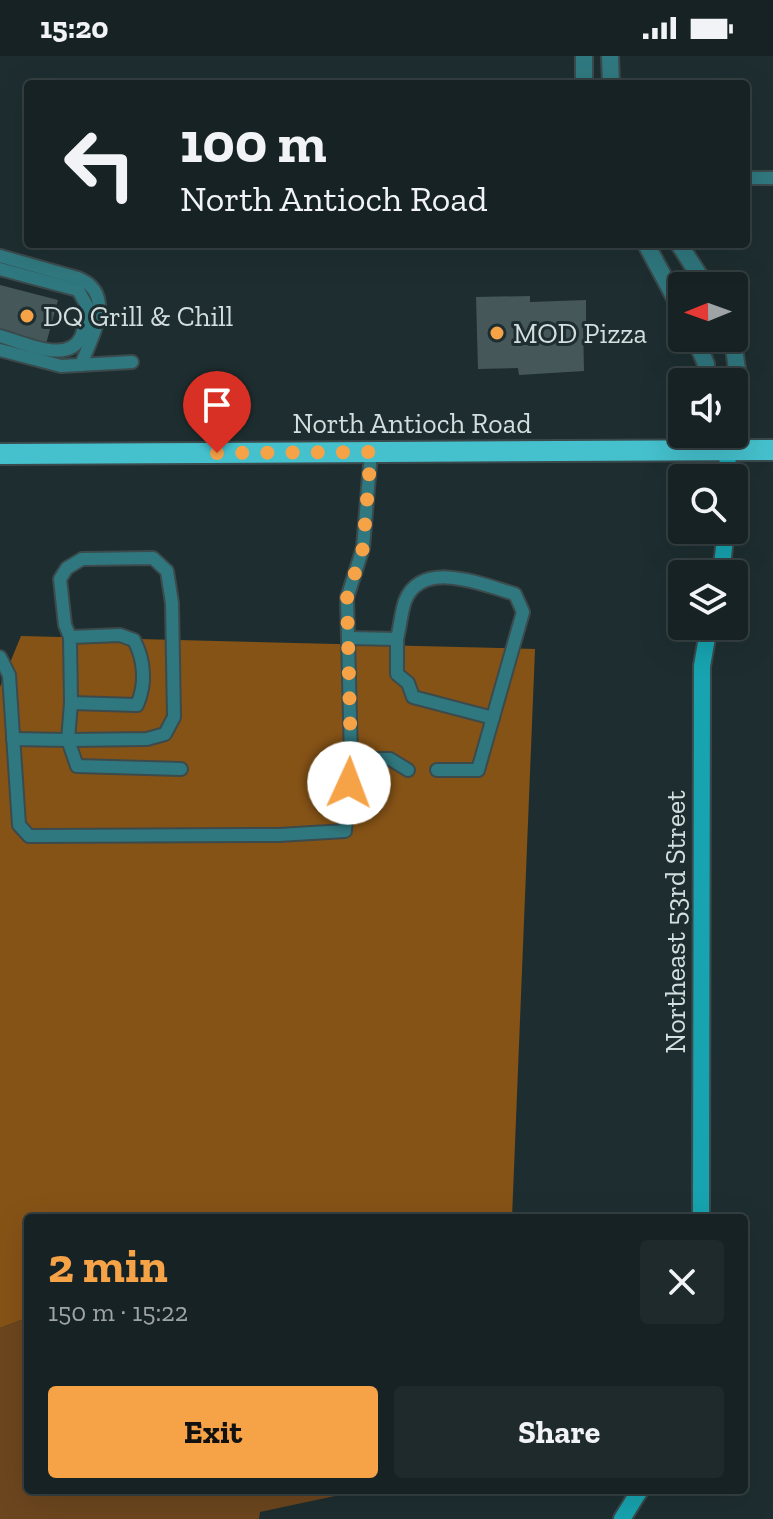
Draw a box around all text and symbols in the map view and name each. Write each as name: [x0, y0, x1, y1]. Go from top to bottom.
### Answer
text: 15:20: [40, 10, 109, 46]
text: 100 m: [180, 109, 327, 176]
icon: left: [48, 112, 152, 216]
text: North Antioch Road: [180, 177, 487, 220]
north arrow: [668, 272, 748, 352]
map controls: [668, 272, 748, 640]
place label: DQ Grill & Chill: [43, 300, 233, 333]
marker: DQ Grill & Chill: [18, 307, 36, 325]
place label: MOD Pizza: [513, 317, 647, 350]
marker: MOD Pizza: [488, 324, 506, 342]
button: sound: [668, 368, 748, 448]
pin: [183, 371, 251, 453]
icon: arrive: [195, 383, 239, 427]
street label: North Antioch Road: [292, 407, 532, 440]
button: search: [668, 464, 748, 544]
button: layers: [668, 560, 748, 640]
position arrow: [307, 741, 391, 825]
street label: Northeast 53rd Street: [659, 790, 692, 1054]
text: 2 min: [48, 1237, 168, 1294]
button: close: [640, 1240, 724, 1324]
text: 150 m · 15:22: [48, 1296, 188, 1328]
button: Exit: [48, 1386, 378, 1478]
button: Share: [394, 1386, 724, 1478]

